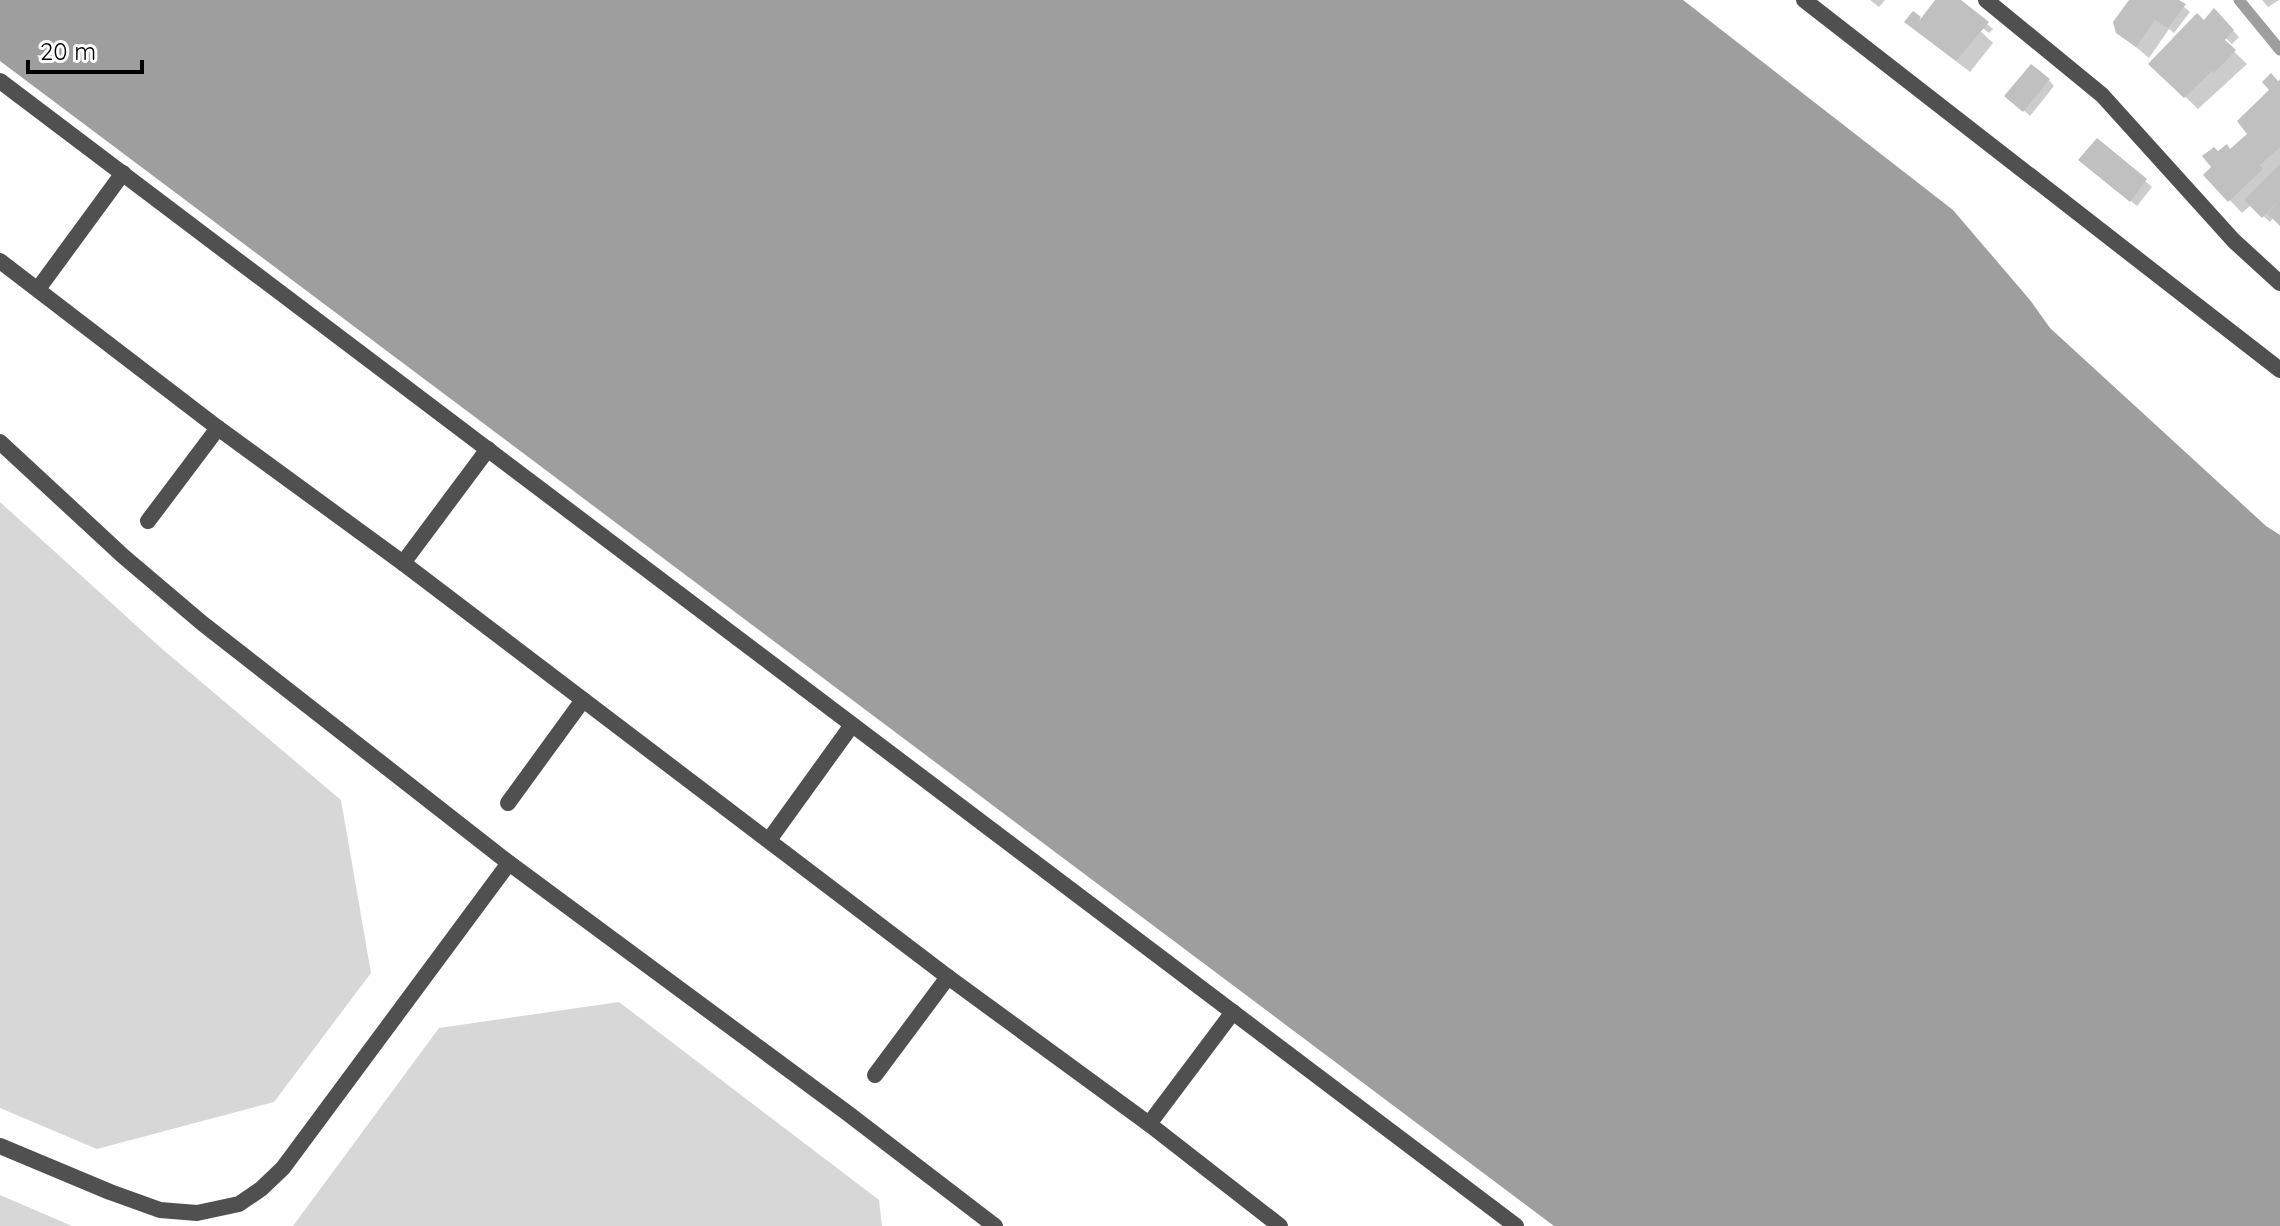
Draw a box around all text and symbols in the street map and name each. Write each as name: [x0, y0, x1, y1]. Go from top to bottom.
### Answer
scale bar: [28, 24, 142, 74]
text: 20 m: [40, 36, 96, 66]

